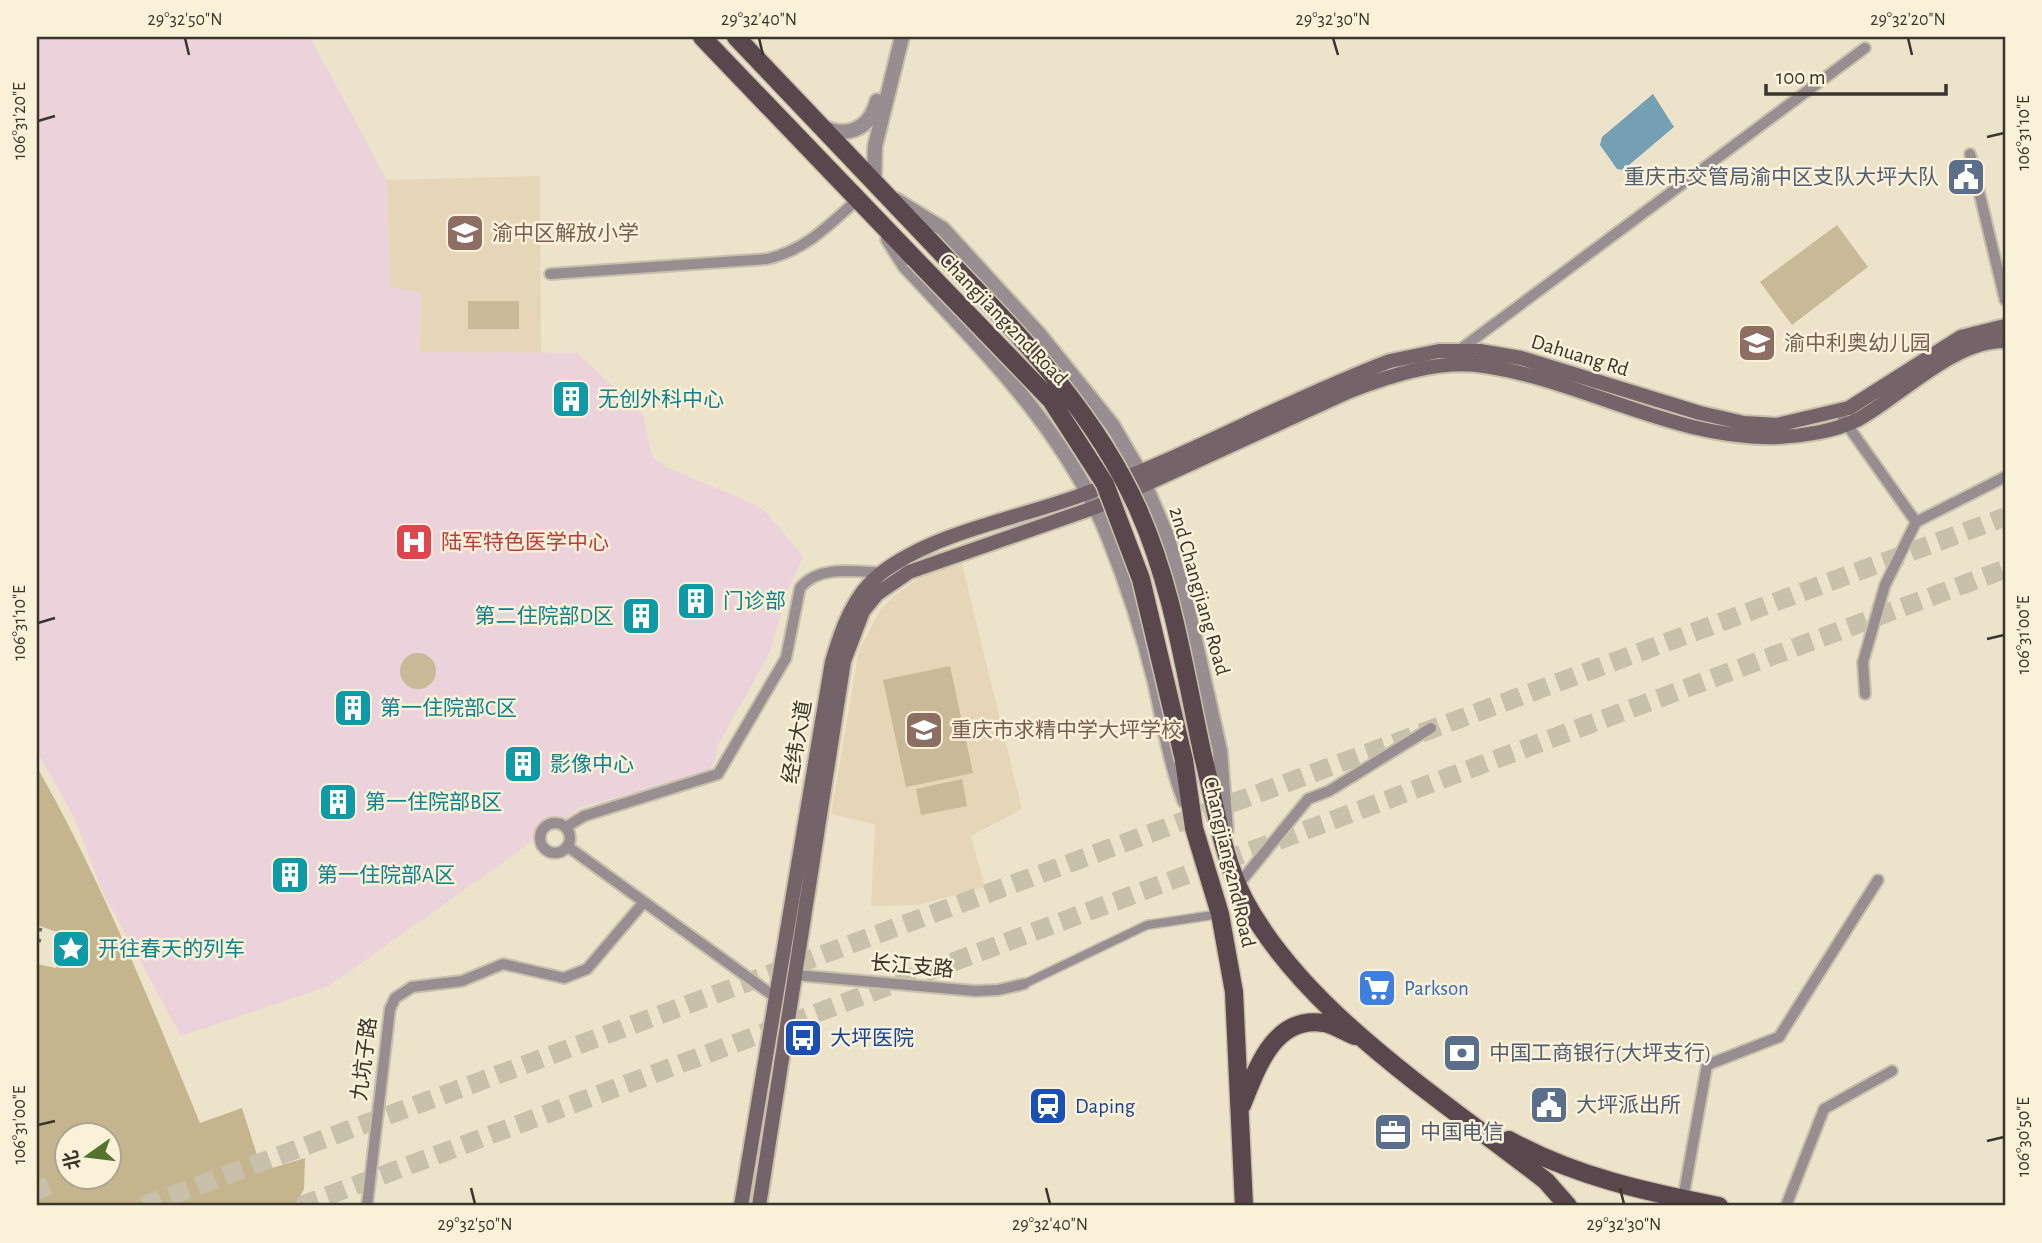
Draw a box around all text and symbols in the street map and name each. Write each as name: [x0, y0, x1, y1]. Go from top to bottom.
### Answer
text: 29°32'50"N: [148, 11, 222, 29]
text: 29°32'40"N: [721, 11, 797, 29]
text: 29°32'30"N: [1296, 11, 1370, 29]
text: 29°32'20"N: [1870, 11, 1946, 29]
scale bar: [1766, 52, 1946, 96]
text: 100 m: [1776, 67, 1826, 88]
text: 106°31'20"E: [11, 82, 29, 160]
text: 106°31'10"E: [2015, 95, 2033, 171]
public building icon: 重庆市交管局渝中区支队大坪大队: [1945, 156, 1987, 198]
place label: 重庆市交管局渝中区支队大坪大队: [1624, 166, 1939, 188]
school or university icon: 渝中区解放小学: [444, 212, 486, 254]
place label: 渝中区解放小学: [492, 222, 639, 244]
street label: Changjiang 2nd Road: [936, 249, 1072, 389]
school or university icon: 渝中利奥幼儿园: [1736, 322, 1778, 364]
street label: Dahuang Rd: [1529, 331, 1631, 380]
place label: 渝中利奥幼儿园: [1784, 332, 1931, 354]
building icon: 无创外科中心: [550, 378, 592, 420]
place label: 无创外科中心: [598, 388, 724, 410]
street label: 2nd Changjiang Road: [1165, 505, 1234, 678]
hospital icon: 陆军特色医学中心: [393, 521, 435, 563]
place label: 陆军特色医学中心: [441, 531, 609, 553]
building icon: 门诊部: [675, 580, 717, 622]
text: 106°31'10"E: [11, 585, 29, 661]
place label: 门诊部: [723, 590, 786, 612]
building icon: 第二住院部D区: [620, 595, 662, 637]
text: 106°31'00"E: [2015, 595, 2033, 674]
place label: 第二住院部D区: [474, 605, 614, 627]
building icon: 第一住院部C区: [332, 687, 374, 729]
place label: 第一住院部C区: [380, 697, 517, 719]
street label: 经纬大道: [779, 699, 815, 785]
school or university icon: 重庆市求精中学大坪学校: [903, 709, 945, 751]
place label: 重庆市求精中学大坪学校: [951, 719, 1182, 741]
building icon: 影像中心: [502, 743, 544, 785]
place label: 影像中心: [550, 753, 634, 775]
street label: Changjiang 2nd Road: [1200, 775, 1259, 949]
building icon: 第一住院部B区: [317, 781, 359, 823]
place label: 第一住院部B区: [365, 791, 502, 813]
building icon: 第一住院部A区: [269, 854, 311, 896]
place label: 第一住院部A区: [317, 864, 455, 886]
place icon: 开往春天的列车: [50, 928, 92, 970]
place label: 开往春天的列车: [98, 938, 245, 960]
street label: 长江支路: [869, 951, 955, 981]
supermarket icon: Parkson: [1356, 967, 1398, 1009]
place label: Parkson: [1404, 978, 1469, 999]
street label: 九坑子路: [348, 1016, 380, 1102]
bus stop icon: 大坪医院: [782, 1017, 824, 1059]
place label: 大坪医院: [830, 1027, 914, 1049]
bank icon: 中国工商银行(大坪支行): [1441, 1032, 1483, 1074]
place label: 中国工商银行(大坪支行): [1489, 1042, 1711, 1064]
public building icon: 大坪派出所: [1528, 1084, 1570, 1126]
text: 106°31'00"E: [11, 1085, 29, 1164]
station icon: Daping: [1027, 1085, 1069, 1127]
place label: 大坪派出所: [1576, 1094, 1681, 1116]
place label: Daping: [1075, 1096, 1136, 1117]
text: 106°30'50"E: [2015, 1097, 2033, 1177]
office icon: 中国电信: [1372, 1111, 1414, 1153]
north arrow: [52, 1120, 122, 1190]
place label: 中国电信: [1420, 1121, 1504, 1143]
text: 北: [60, 1148, 84, 1172]
text: 29°32'50"N: [438, 1216, 512, 1234]
text: 29°32'40"N: [1012, 1216, 1088, 1234]
text: 29°32'30"N: [1587, 1216, 1661, 1234]

